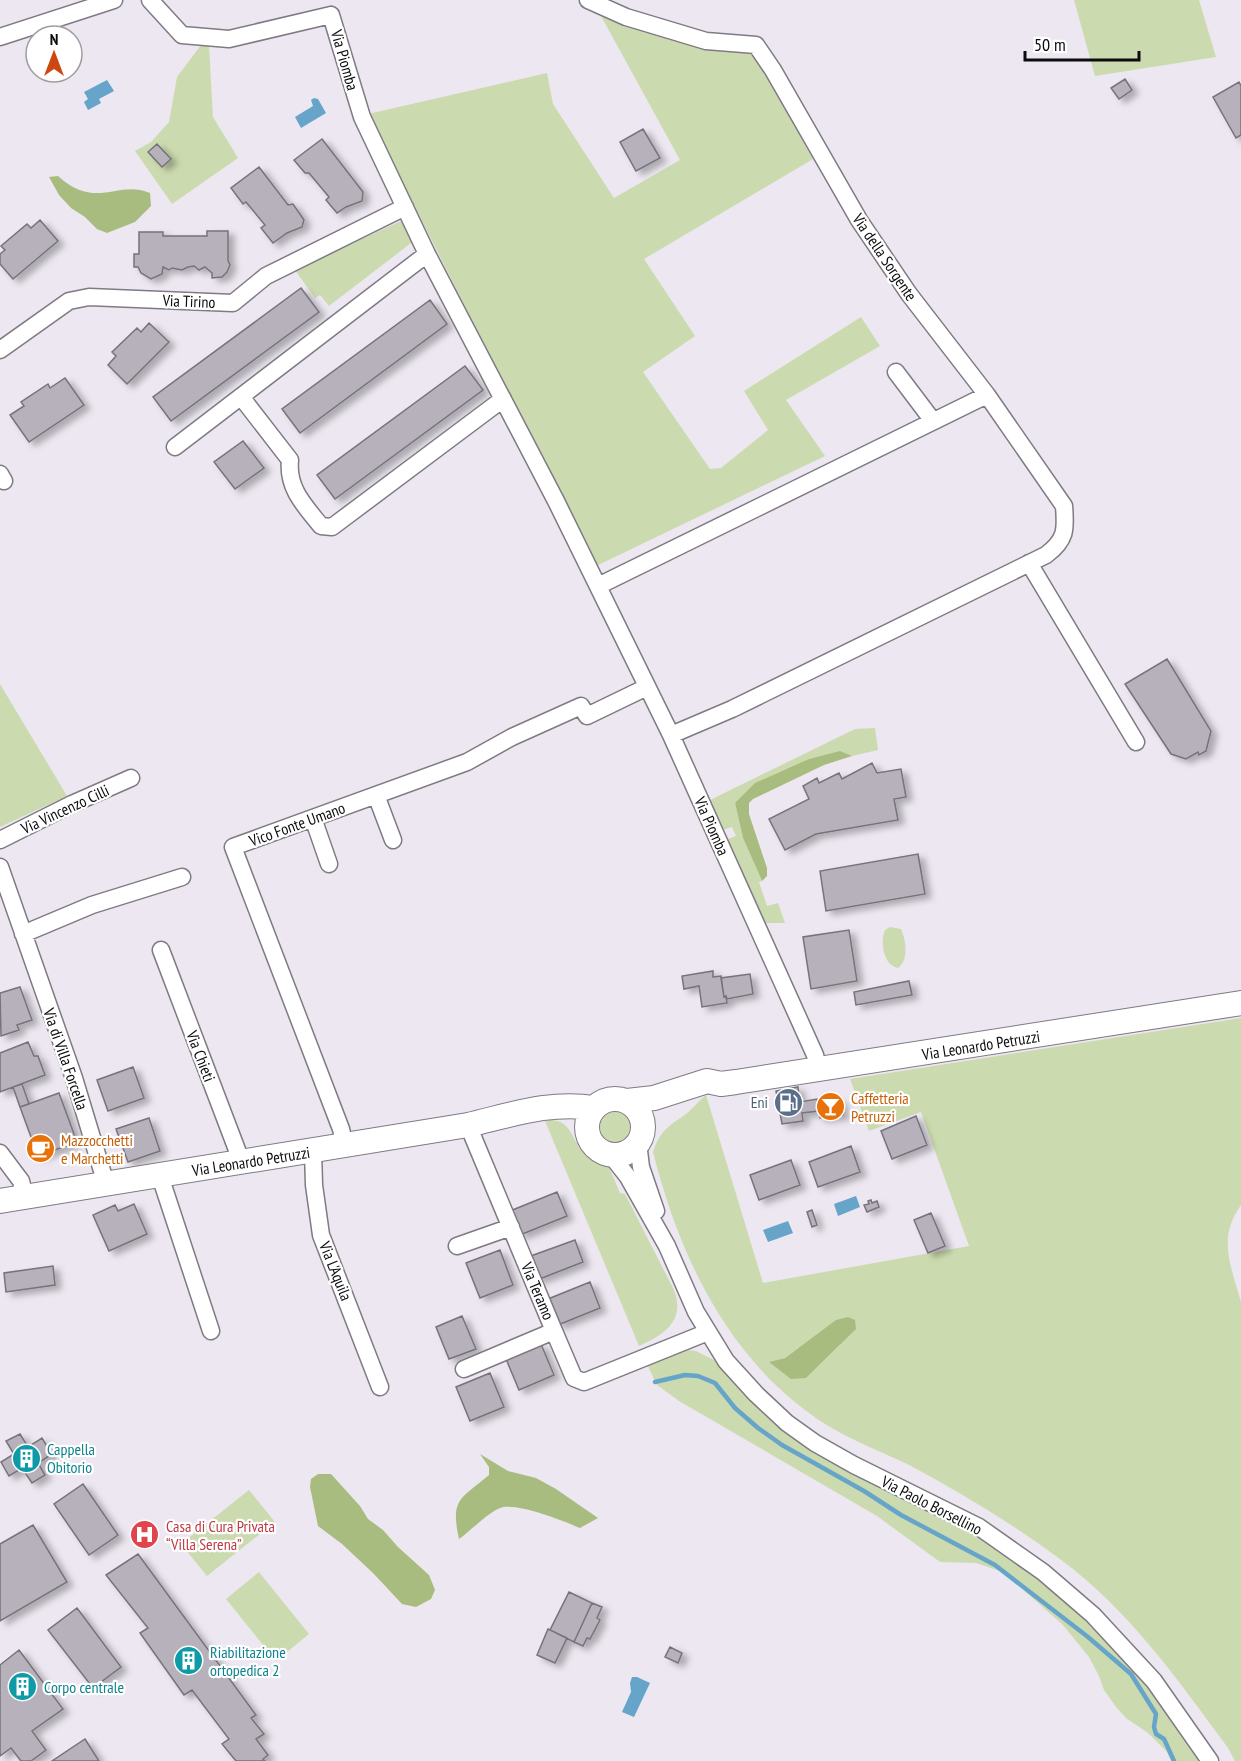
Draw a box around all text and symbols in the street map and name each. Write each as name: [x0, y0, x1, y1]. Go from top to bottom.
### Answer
north arrow: [24, 24, 84, 84]
scale bar: [1025, 24, 1139, 62]
street label: Via Piomba: [327, 26, 363, 93]
text: N: [50, 29, 58, 49]
text: 50 m: [1034, 33, 1066, 56]
street label: Via della Sorgente: [848, 209, 922, 304]
street label: Via Tirino: [161, 290, 216, 312]
street label: Via Vincenzo Cilli: [17, 780, 112, 839]
street label: Via Piomba: [690, 793, 734, 858]
street label: Vico Fonte Umano: [245, 797, 348, 851]
street label: Via di Villa Forcella: [39, 1005, 93, 1112]
street label: Via Leonardo Petruzzi: [920, 1026, 1041, 1064]
street label: Via Chieti: [182, 1027, 220, 1084]
fuel station icon: Eni: [773, 1086, 805, 1118]
place label: Caffetteria Petruzzi: [851, 1088, 909, 1126]
bar icon: Caffetteria Petruzzi: [814, 1091, 846, 1123]
place label: Eni: [751, 1092, 768, 1112]
place label: Mazzocchetti e Marchetti: [61, 1130, 133, 1168]
cafe icon: Mazzocchetti e Marchetti: [24, 1133, 56, 1165]
street label: Via Leonardo Petruzzi: [190, 1142, 311, 1180]
street label: Via L'Aquila: [315, 1238, 357, 1303]
street label: Via Teramo: [517, 1258, 559, 1323]
place label: Cappella Obitorio: [47, 1439, 95, 1477]
building icon: Cappella Obitorio: [10, 1442, 42, 1474]
street label: Via Paolo Borsellino: [877, 1471, 986, 1539]
place label: Casa di Cura Privata “Villa Serena”: [166, 1516, 275, 1554]
hospital icon: Casa di Cura Privata “Villa Serena”: [129, 1519, 161, 1551]
place label: Riabilitazione ortopedica 2: [210, 1642, 286, 1680]
building icon: Riabilitazione ortopedica 2: [173, 1645, 205, 1677]
building icon: Corpo centrale: [7, 1671, 39, 1703]
place label: Corpo centrale: [44, 1677, 124, 1697]

